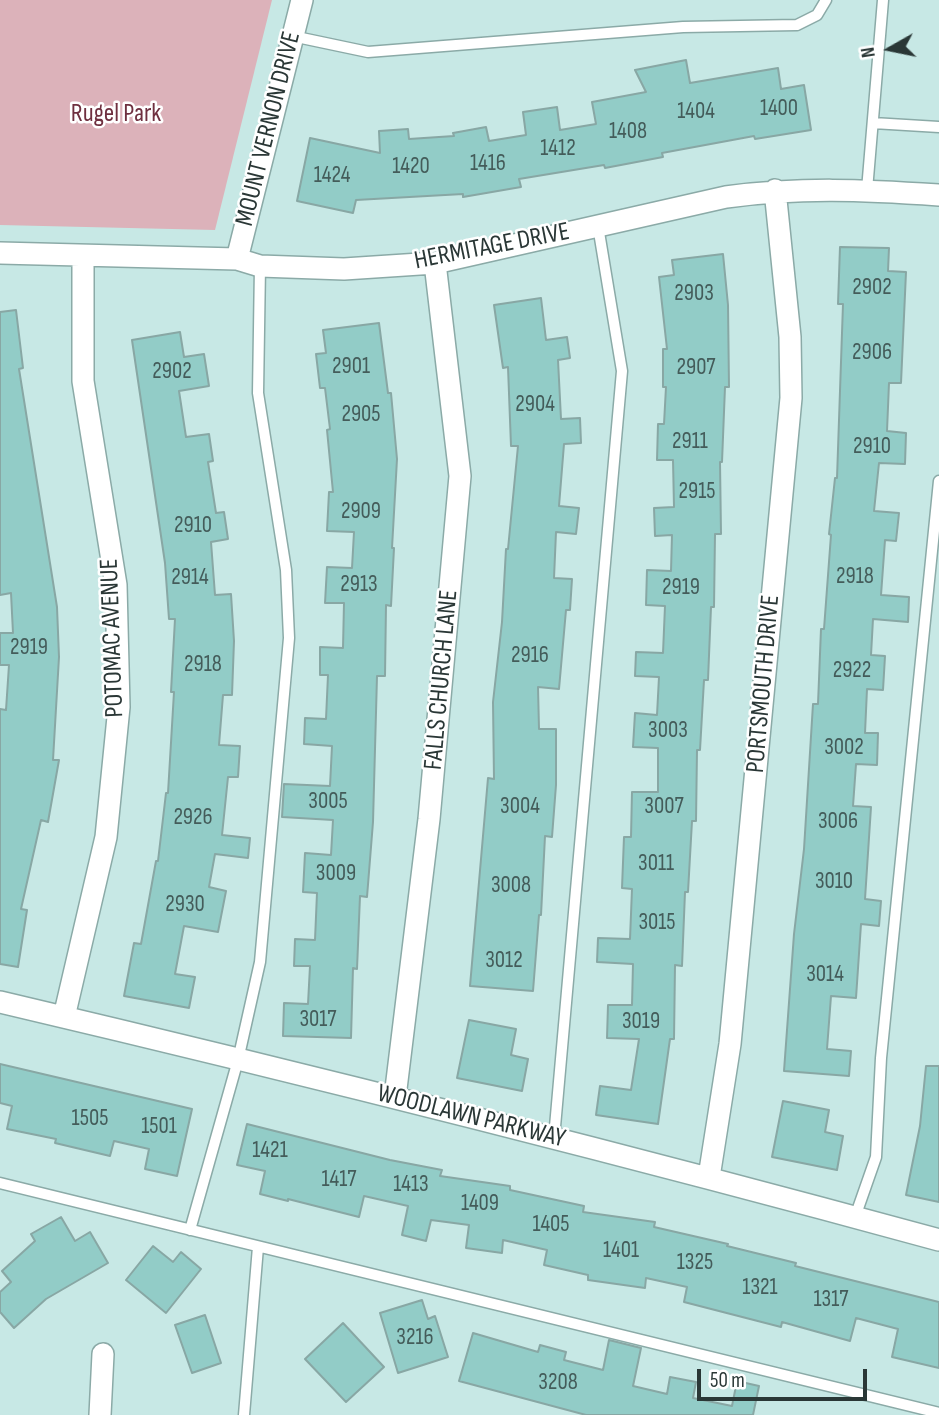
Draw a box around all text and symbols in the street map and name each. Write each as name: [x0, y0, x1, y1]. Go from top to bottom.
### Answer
north arrow: [855, 14, 925, 84]
street label: MOUNT VERNON DRIVE: [230, 28, 308, 230]
text: N: [857, 46, 881, 59]
house number: 1400: [760, 95, 798, 123]
park label: Rugel Park: [71, 98, 161, 130]
house number: 1404: [677, 98, 715, 126]
house number: 1408: [609, 118, 647, 146]
house number: 1412: [540, 135, 576, 163]
house number: 1416: [470, 150, 506, 178]
house number: 1420: [392, 153, 430, 181]
house number: 1424: [314, 162, 350, 190]
street label: HERMITAGE DRIVE: [412, 217, 572, 277]
house number: 2902: [852, 274, 892, 302]
house number: 2903: [674, 280, 714, 308]
house number: 2906: [852, 339, 892, 367]
house number: 2901: [332, 353, 370, 381]
house number: 2907: [676, 354, 716, 382]
house number: 2902: [152, 358, 192, 386]
house number: 2904: [515, 391, 555, 419]
house number: 2905: [341, 401, 381, 429]
house number: 2911: [672, 428, 708, 456]
house number: 2910: [853, 433, 891, 461]
house number: 2915: [679, 478, 715, 506]
house number: 2909: [341, 498, 381, 526]
house number: 2910: [174, 512, 212, 540]
street label: POTOMAC AVENUE: [95, 558, 131, 718]
house number: 2918: [836, 563, 874, 591]
house number: 2914: [171, 564, 209, 592]
house number: 2913: [340, 571, 378, 599]
house number: 2919: [662, 574, 700, 602]
street label: FALLS CHURCH LANE: [419, 589, 465, 771]
street label: PORTSMOUTH DRIVE: [741, 594, 787, 774]
house number: 2919: [10, 634, 48, 662]
house number: 2916: [511, 642, 549, 670]
house number: 2918: [184, 651, 222, 679]
house number: 2922: [833, 657, 871, 685]
house number: 3003: [648, 717, 688, 745]
house number: 3002: [824, 734, 864, 762]
house number: 3005: [308, 788, 348, 816]
house number: 3004: [500, 793, 540, 821]
house number: 3007: [644, 793, 684, 821]
house number: 2926: [173, 804, 213, 832]
house number: 3006: [818, 808, 858, 836]
house number: 3011: [638, 850, 674, 878]
house number: 3009: [316, 860, 356, 888]
house number: 3010: [815, 868, 853, 896]
house number: 3008: [491, 872, 531, 900]
house number: 2930: [165, 891, 205, 919]
house number: 3015: [638, 909, 676, 937]
house number: 3012: [485, 947, 523, 975]
house number: 3014: [806, 961, 844, 989]
house number: 3017: [299, 1006, 337, 1034]
house number: 3019: [622, 1008, 660, 1036]
street label: WOODLAWN PARKWAY: [374, 1079, 568, 1155]
house number: 1505: [72, 1105, 108, 1133]
house number: 1501: [141, 1113, 177, 1141]
house number: 1421: [252, 1137, 288, 1165]
house number: 1417: [322, 1166, 356, 1194]
house number: 1413: [393, 1171, 429, 1199]
house number: 1409: [461, 1190, 499, 1218]
house number: 1405: [532, 1211, 570, 1239]
house number: 1401: [603, 1237, 639, 1265]
house number: 1325: [677, 1249, 713, 1277]
house number: 1321: [742, 1274, 778, 1302]
house number: 1317: [814, 1286, 848, 1314]
house number: 3216: [396, 1324, 434, 1352]
scale bar: [701, 1356, 871, 1400]
text: 50 m: [710, 1368, 745, 1393]
house number: 3208: [538, 1369, 578, 1397]

